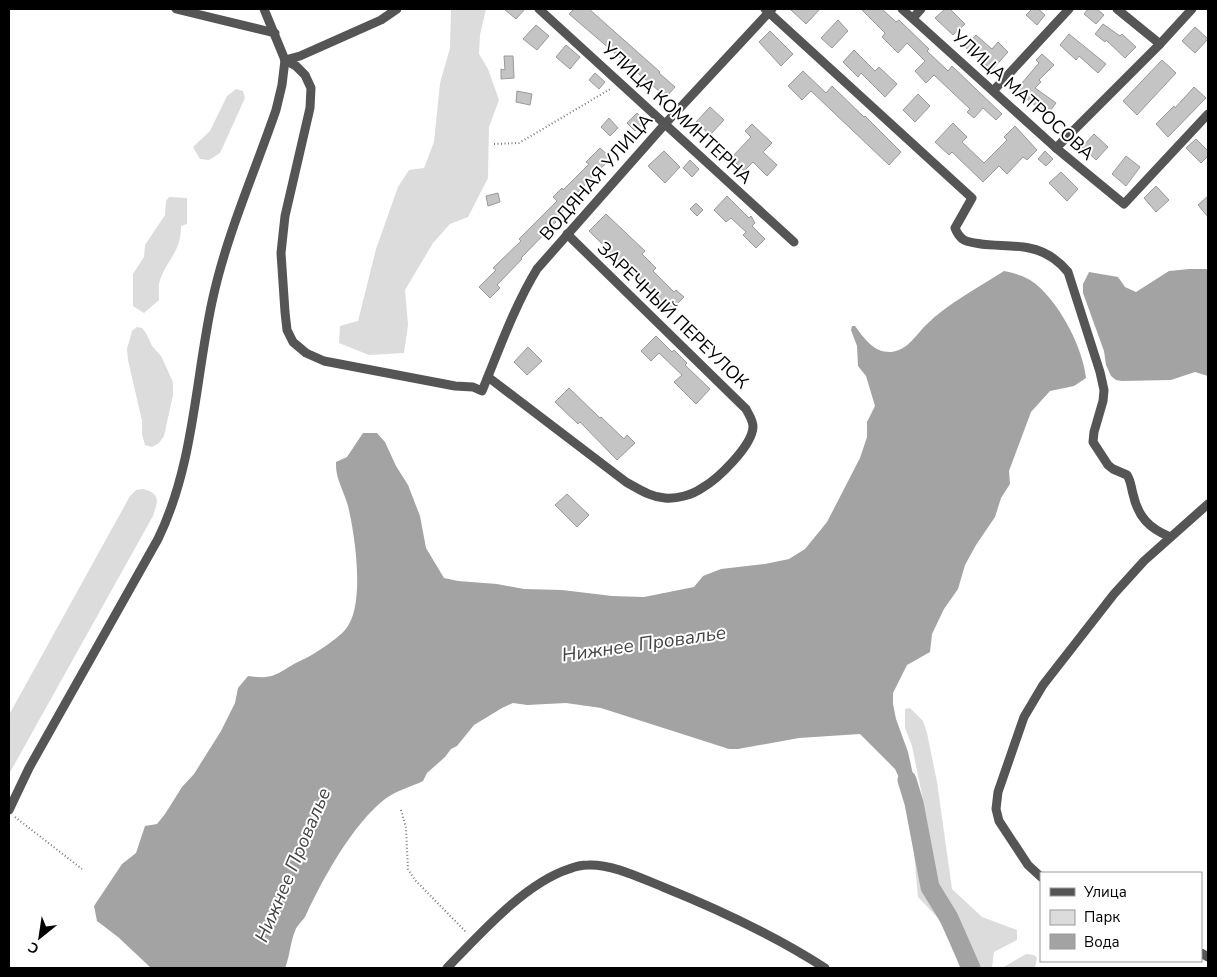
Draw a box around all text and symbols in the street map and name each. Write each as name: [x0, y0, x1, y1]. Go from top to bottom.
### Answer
street label: УЛИЦА МАТРОСОВА: [946, 24, 1099, 165]
street label: УЛИЦА КОМИНТЕРНА: [596, 36, 757, 189]
street label: ВОДЯНАЯ УЛИЦА: [534, 108, 658, 246]
street label: ЗАРЕЧНЫЙ ПЕРЕУЛОК: [592, 236, 754, 394]
water label: Нижнее Провалье: [560, 620, 728, 668]
water label: Нижнее Провалье: [249, 784, 337, 946]
legend: [1040, 872, 1202, 962]
text: Улица: [1083, 882, 1127, 902]
text: Парк: [1084, 907, 1120, 927]
north arrow: [15, 912, 65, 962]
text: Вода: [1084, 932, 1120, 952]
text: С: [24, 937, 43, 958]

